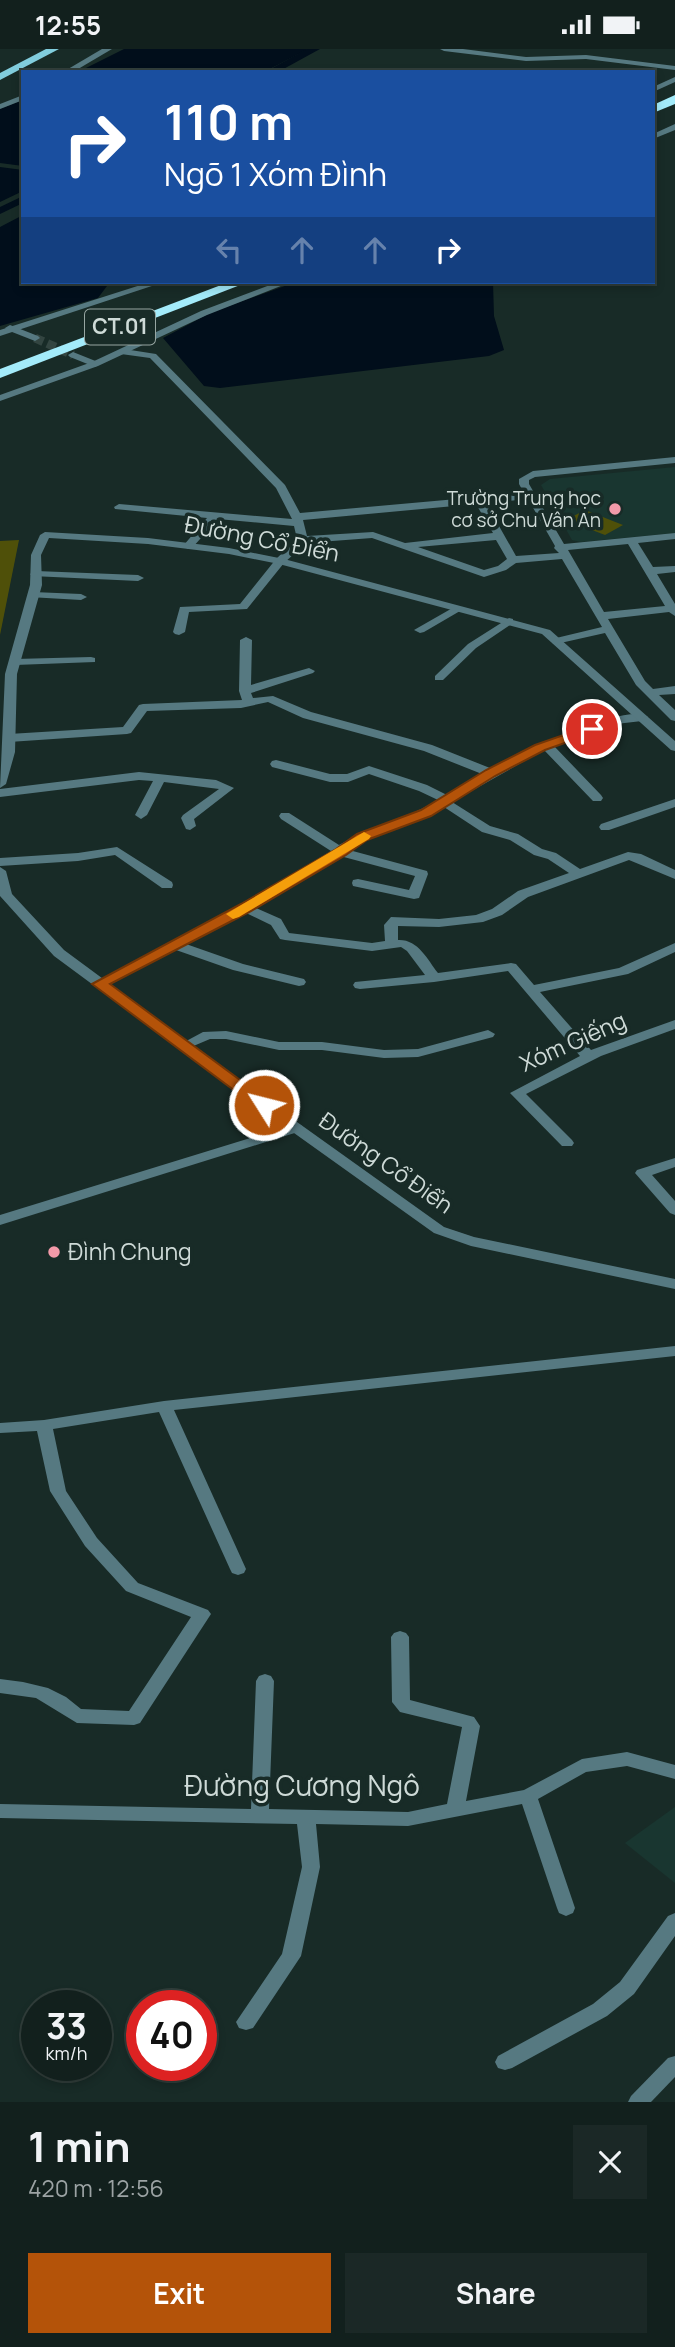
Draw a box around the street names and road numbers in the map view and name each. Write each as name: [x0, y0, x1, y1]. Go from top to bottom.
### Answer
road number: CT.01: [85, 309, 155, 345]
street label: Đường Cổ Điển: [182, 507, 342, 569]
street label: Xóm Giếng: [514, 1003, 631, 1079]
street label: Đường Cổ Điển: [313, 1104, 460, 1220]
street label: Đường Cương Ngô: [184, 1766, 420, 1804]

